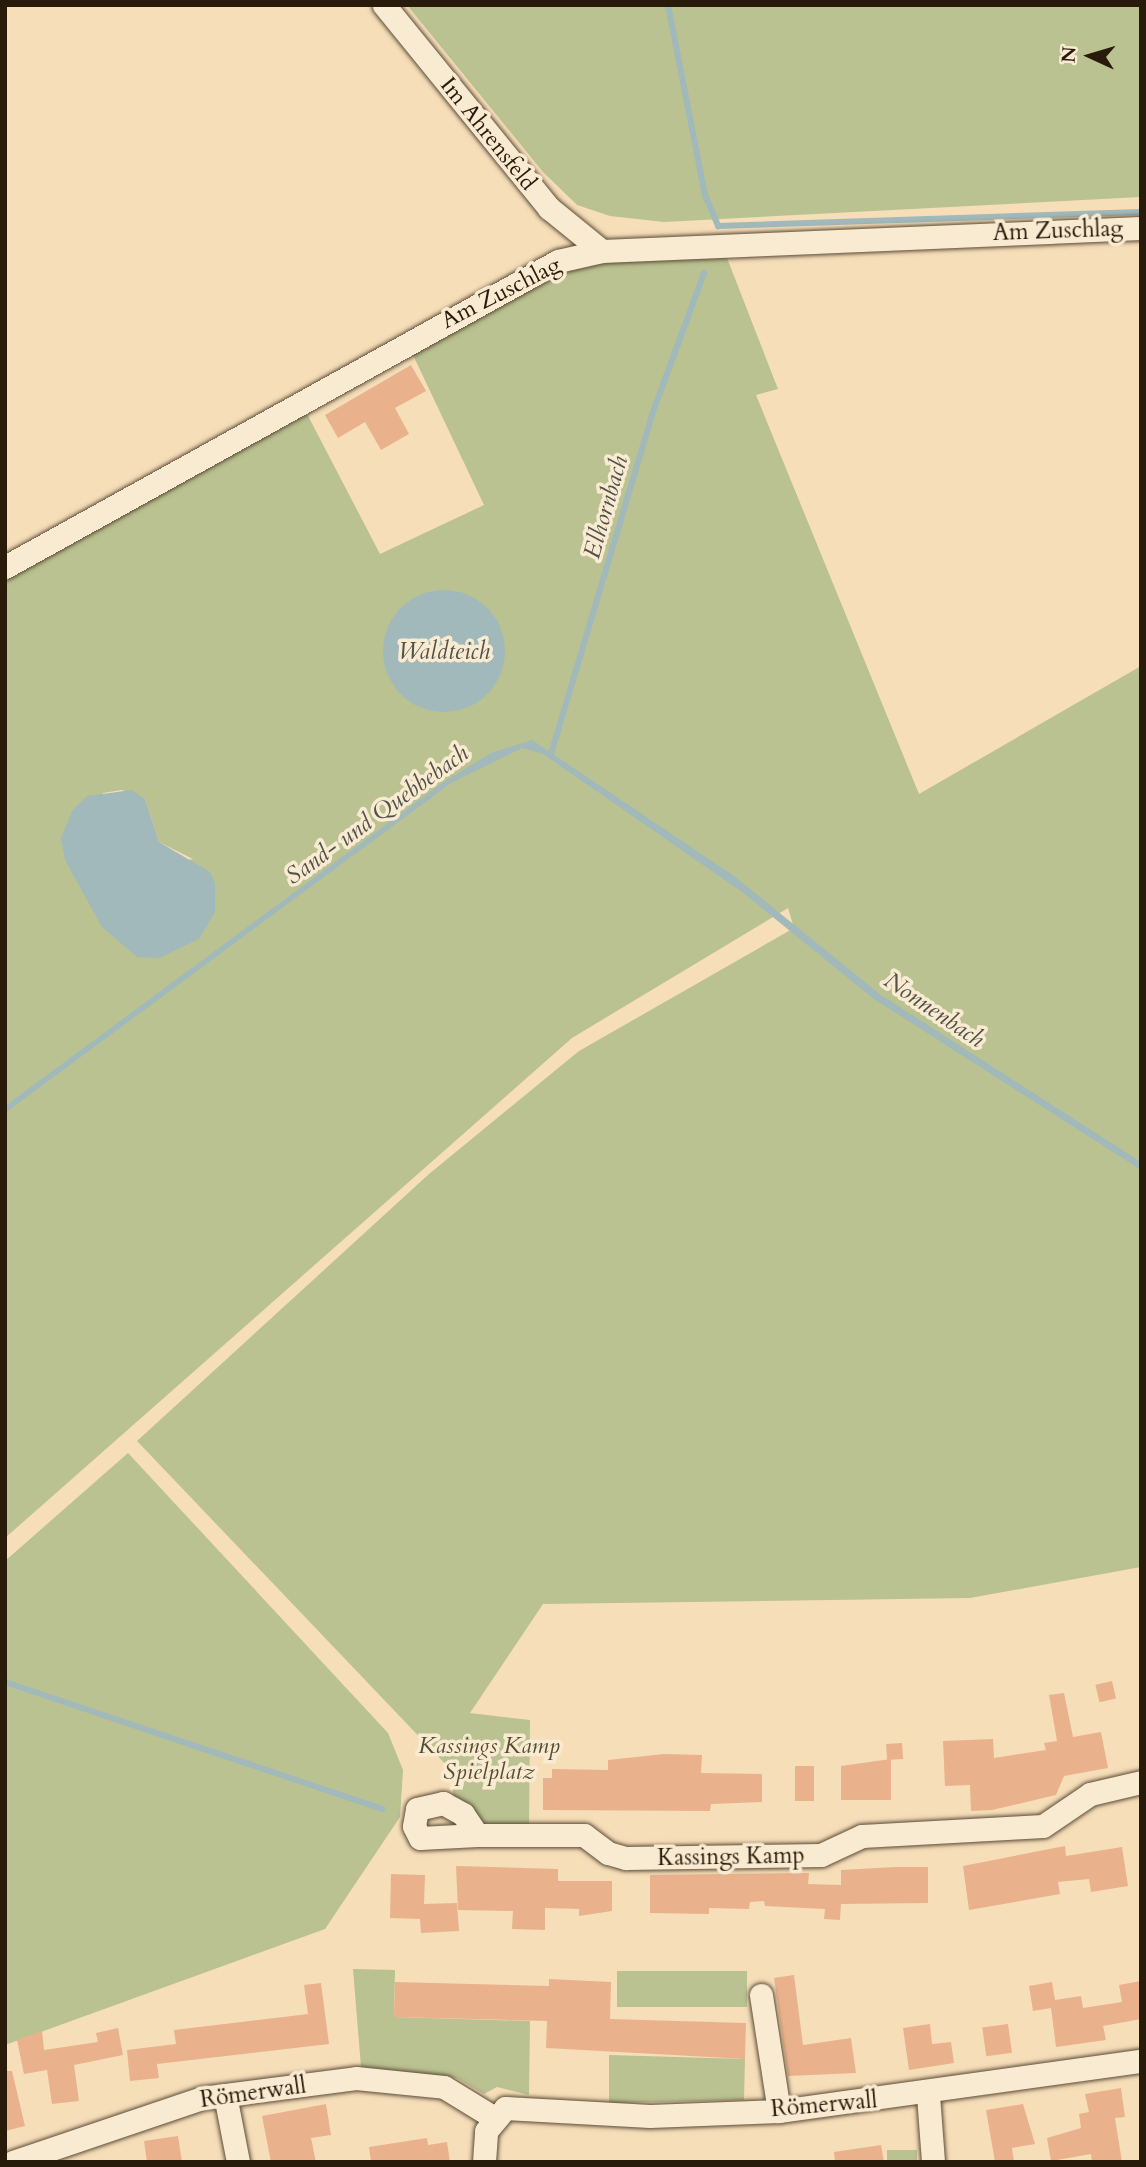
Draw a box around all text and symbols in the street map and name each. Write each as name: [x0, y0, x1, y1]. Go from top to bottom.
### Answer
north arrow: [1055, 21, 1125, 91]
text: N: [1056, 45, 1083, 64]
street label: Im Ahrensfeld: [434, 72, 542, 196]
street label: Am Zuschlag: [992, 215, 1124, 247]
street label: Am Zuschlag: [437, 251, 565, 335]
water label: Elhornbach: [578, 452, 634, 562]
water label: Waldteich: [398, 638, 490, 666]
water label: Sand- und Quebbebach: [280, 739, 474, 891]
water label: Nonnenbach: [878, 966, 990, 1054]
park label: Kassings Kamp Spielplatz: [418, 1732, 560, 1786]
street label: Kassings Kamp: [657, 1842, 805, 1872]
street label: Römerwall: [198, 2072, 308, 2114]
street label: Römerwall: [770, 2087, 878, 2123]

